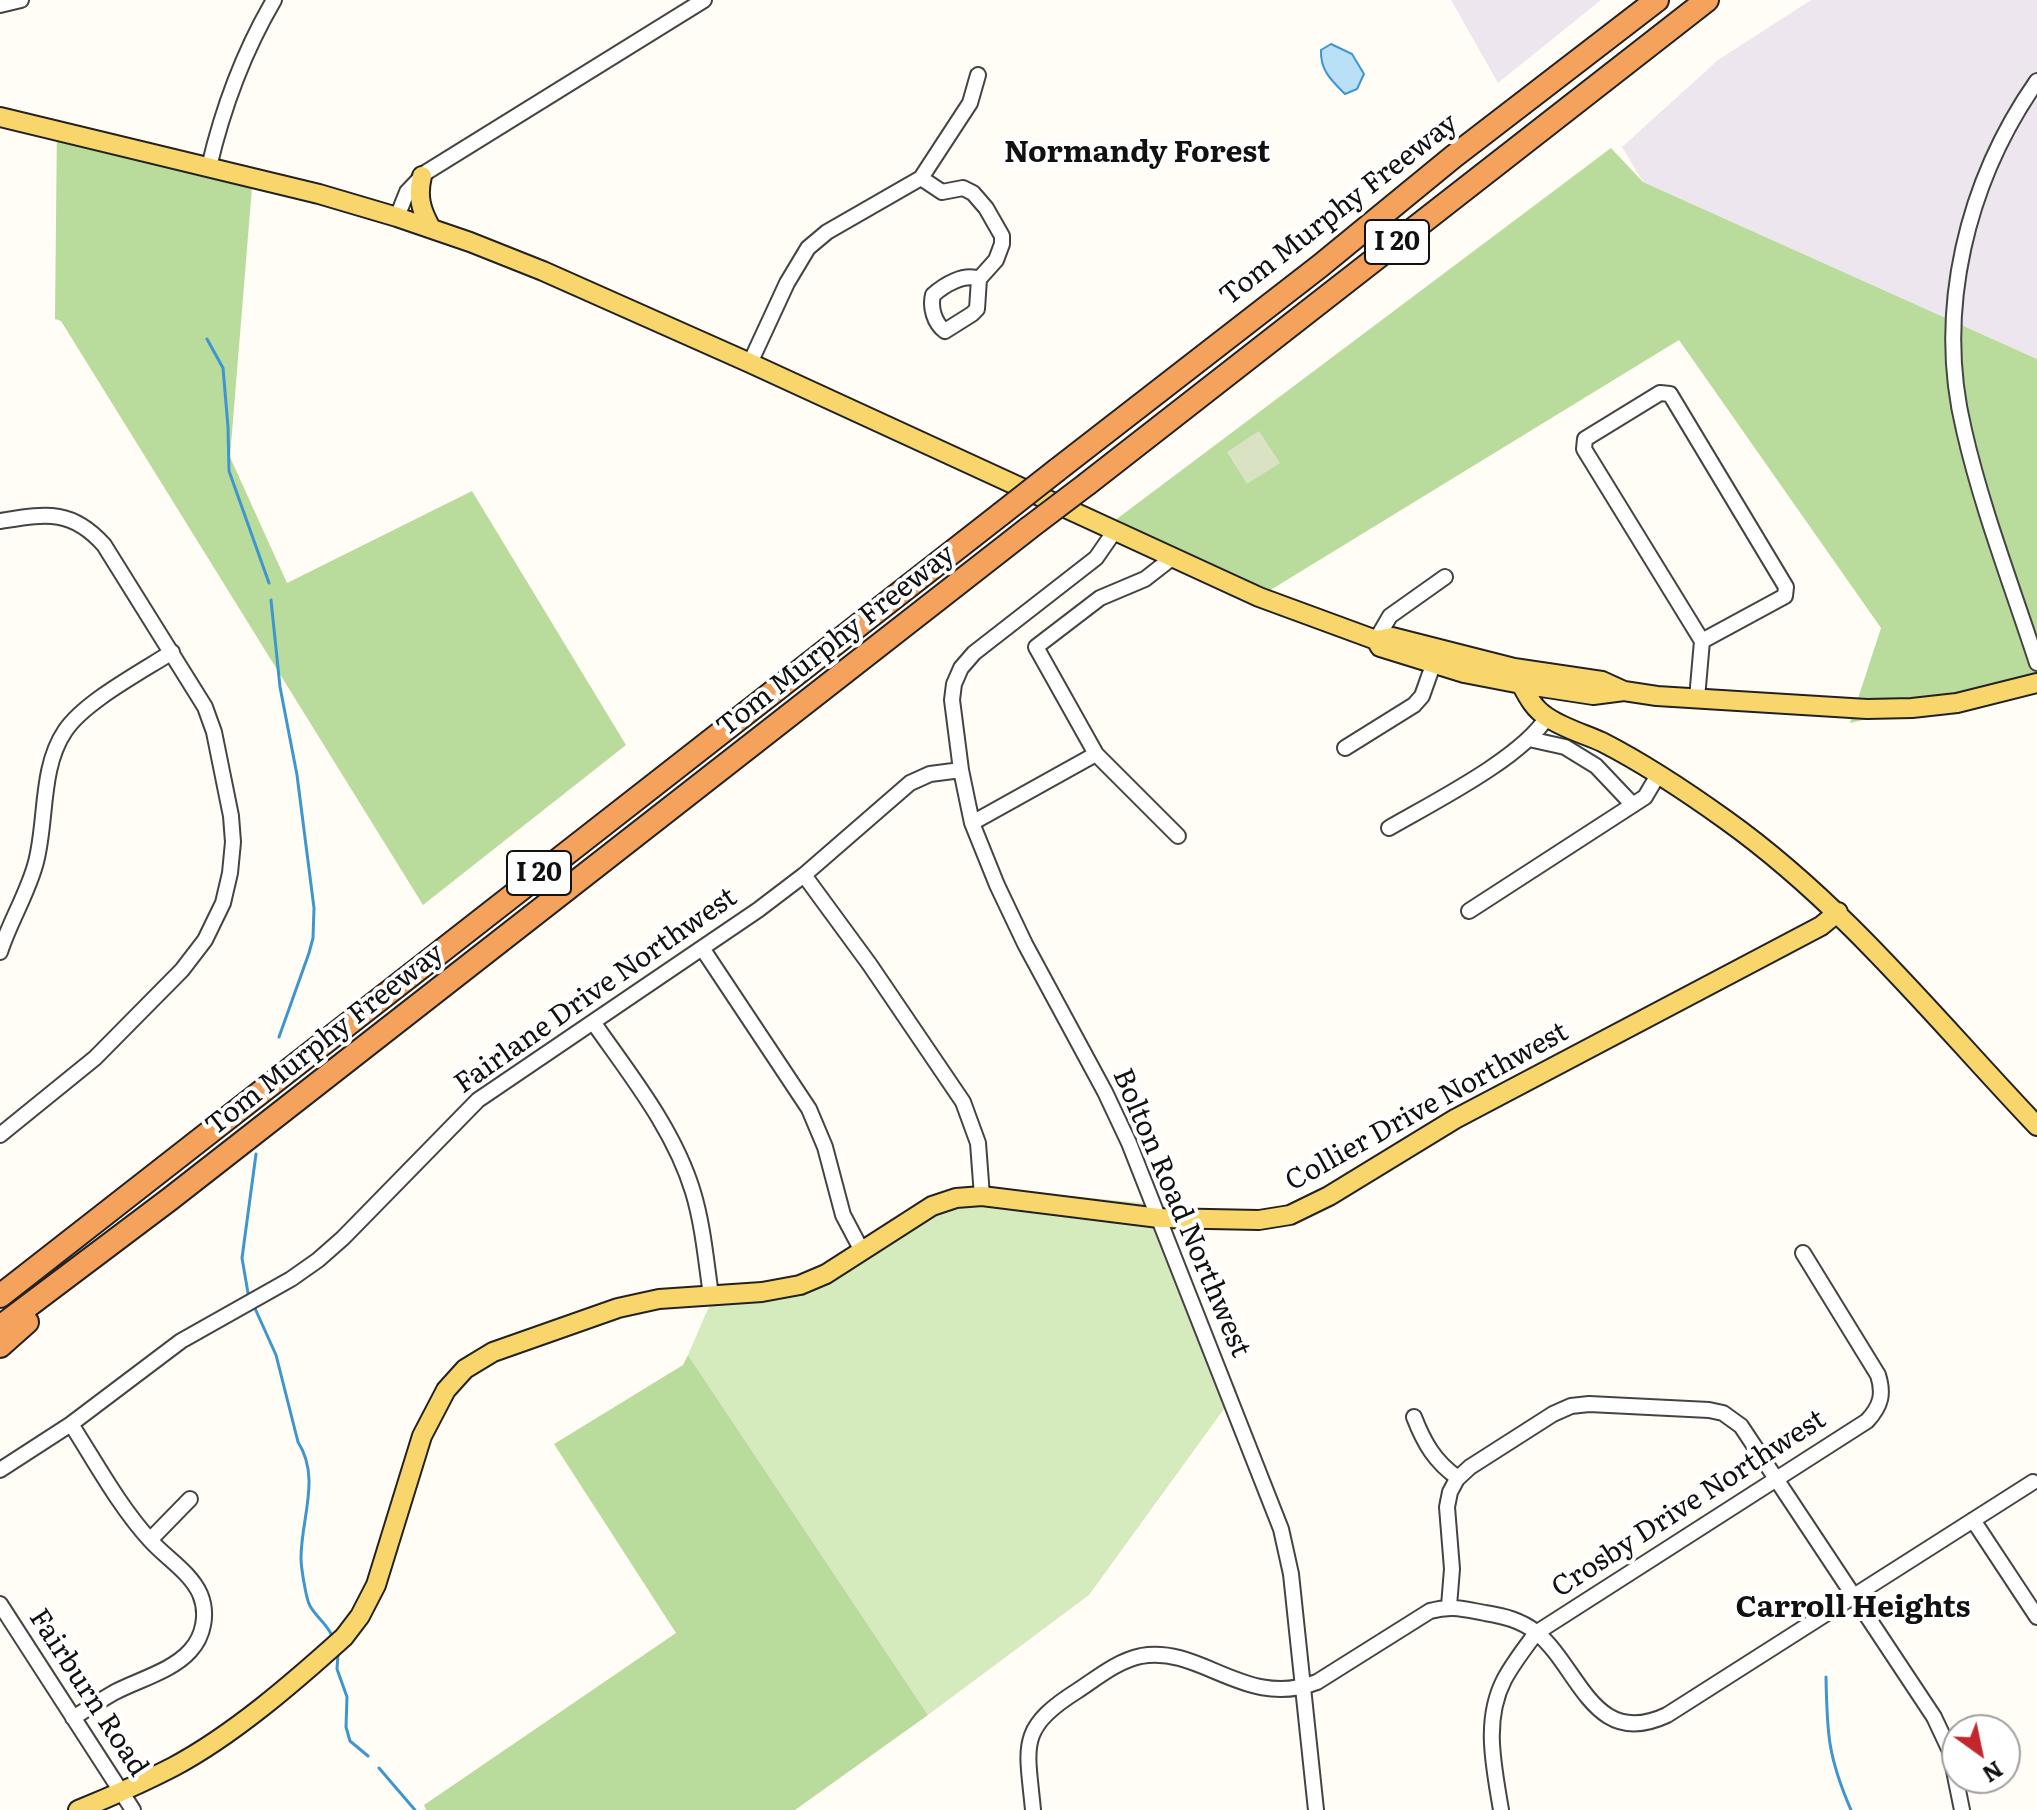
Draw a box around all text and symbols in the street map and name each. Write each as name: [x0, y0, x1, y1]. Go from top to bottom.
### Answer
street label: Tom Murphy Freeway: [1213, 107, 1465, 313]
district label: Normandy Forest: [1004, 135, 1270, 171]
road number: I 20: [1365, 220, 1429, 264]
street label: Tom Murphy Freeway: [710, 538, 962, 744]
road number: I 20: [507, 851, 571, 895]
street label: Fairlane Drive Northwest: [448, 881, 744, 1101]
street label: Tom Murphy Freeway: [199, 937, 451, 1143]
street label: Collier Drive Northwest: [1280, 1015, 1574, 1199]
street label: Bolton Road Northwest: [1105, 1064, 1257, 1362]
street label: Crosby Drive Northwest: [1546, 1403, 1832, 1605]
district label: Carroll Heights: [1736, 1590, 1970, 1626]
street label: Fairburn Road: [21, 1603, 155, 1783]
north arrow: [1941, 1714, 2021, 1794]
text: N: [1977, 1754, 2010, 1792]

